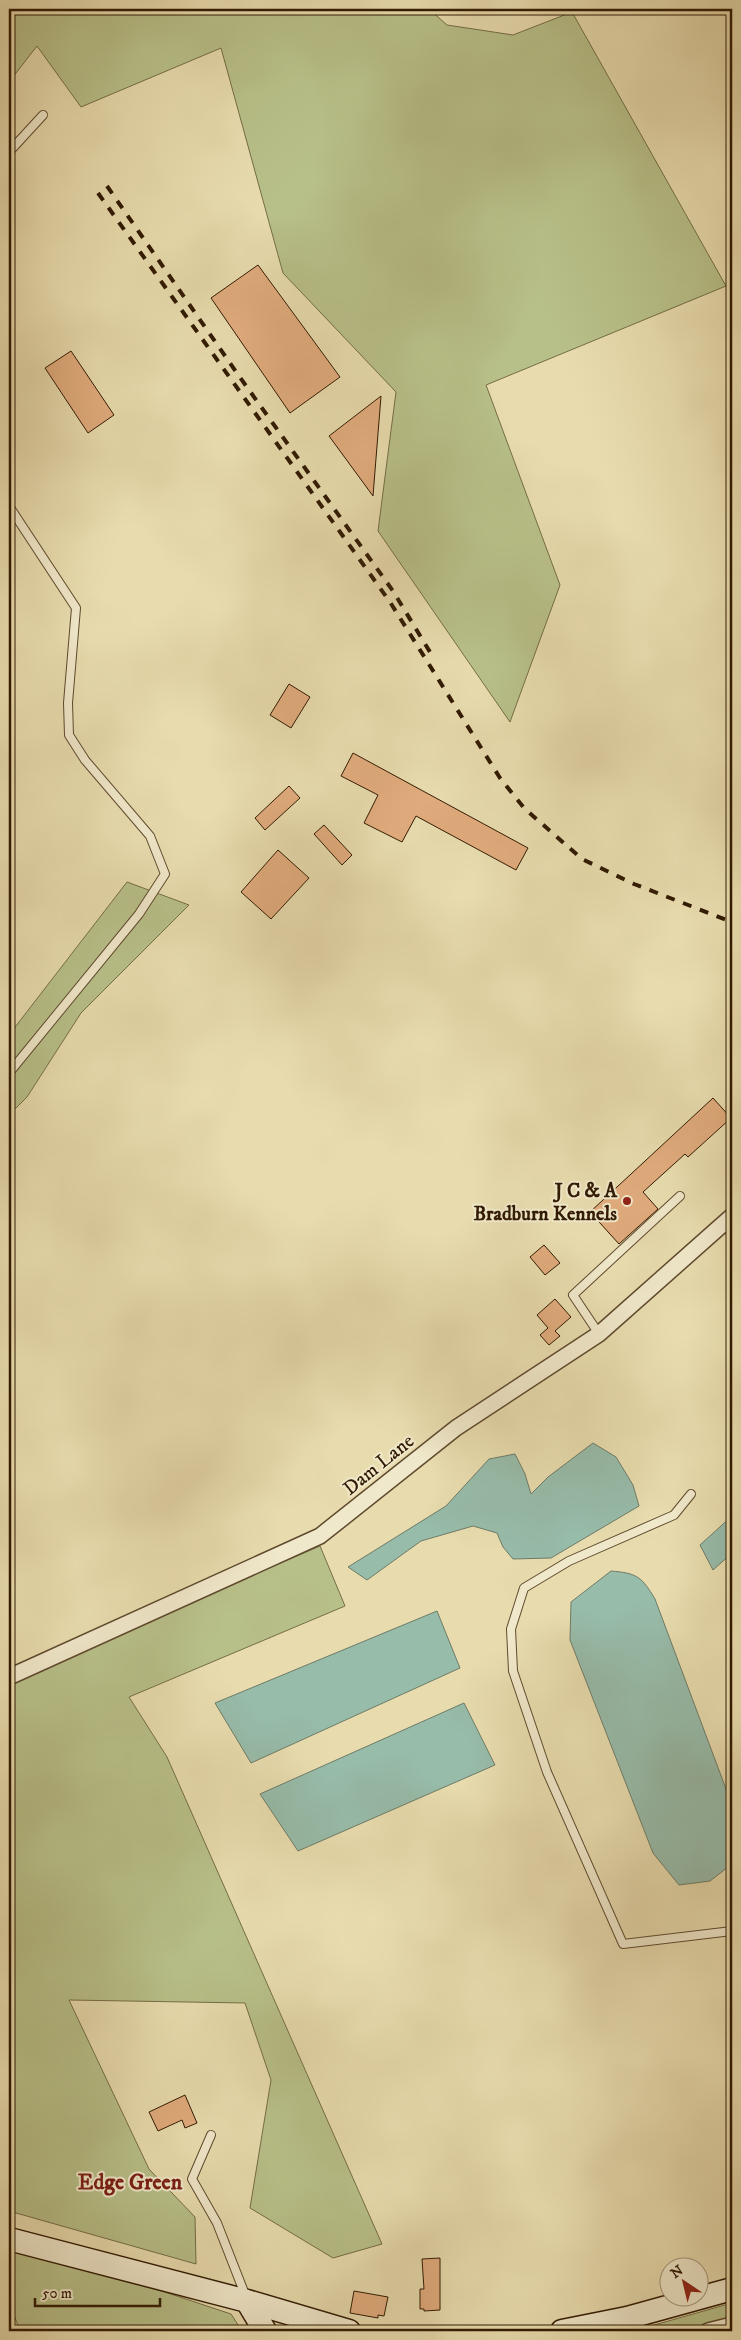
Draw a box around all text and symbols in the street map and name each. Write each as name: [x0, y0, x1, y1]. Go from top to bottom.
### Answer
place label: J C & A Bradburn Kennels: [473, 1179, 618, 1227]
marker: J C & A Bradburn Kennels: [621, 1195, 633, 1207]
street label: Dam Lane: [338, 1429, 420, 1501]
district label: Edge Green: [78, 2169, 183, 2196]
north arrow: [658, 2258, 708, 2308]
text: N: [667, 2261, 687, 2283]
scale bar: [35, 2275, 160, 2307]
text: 50 m: [42, 2284, 72, 2303]

